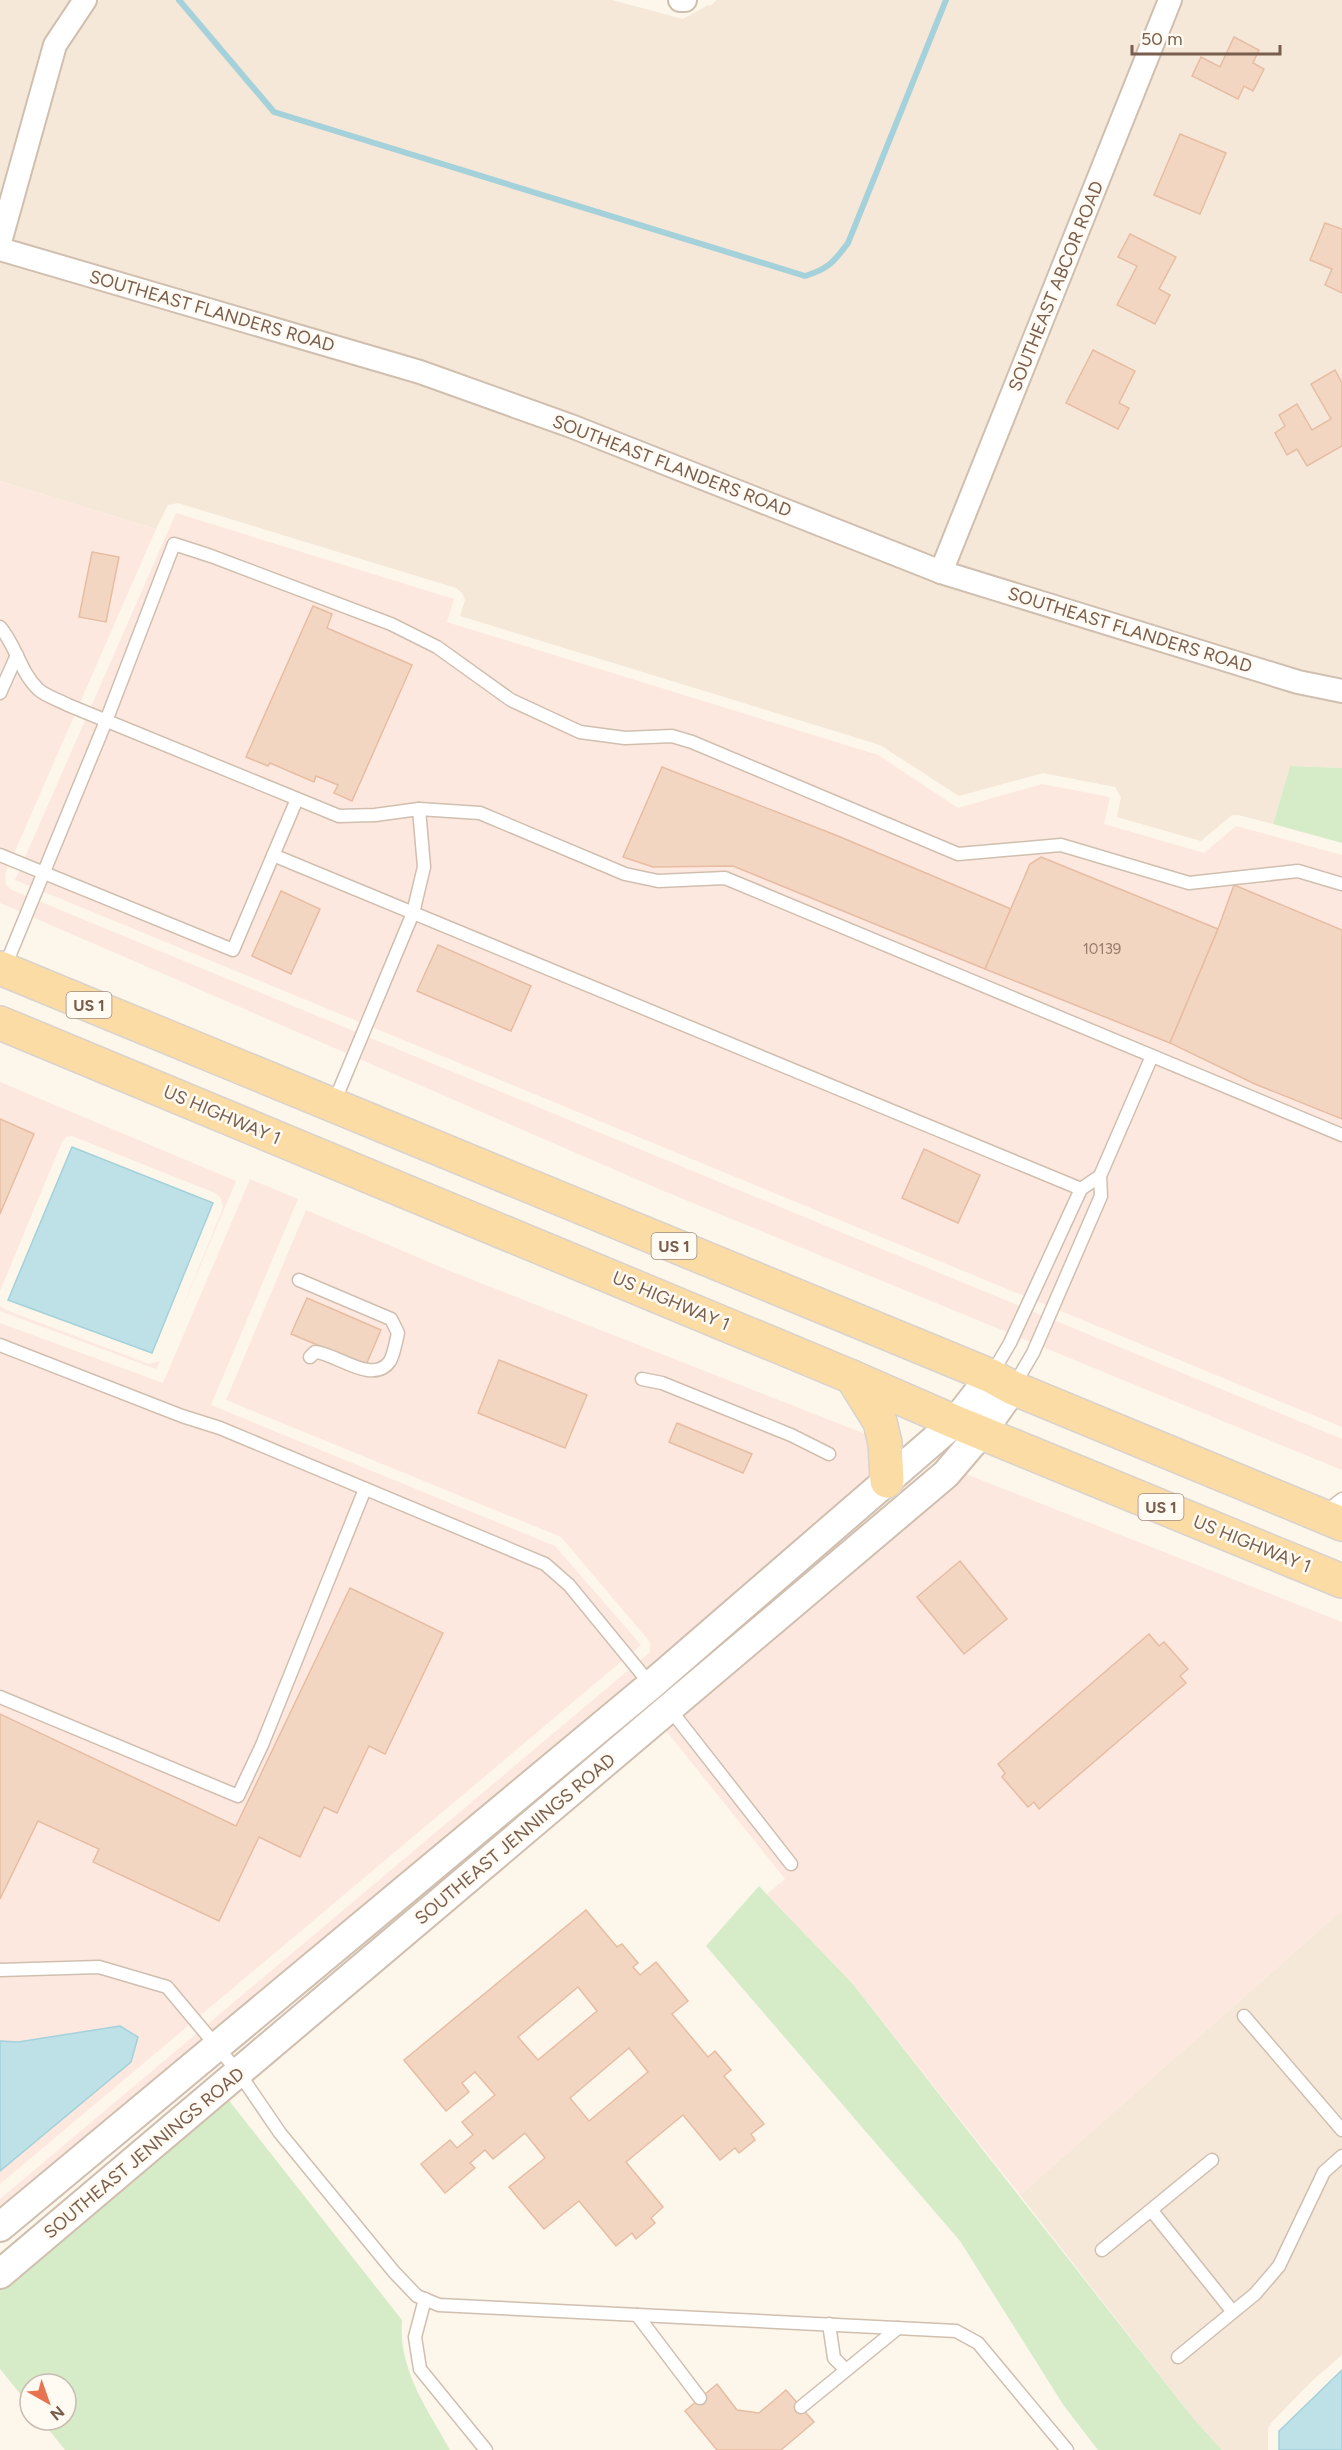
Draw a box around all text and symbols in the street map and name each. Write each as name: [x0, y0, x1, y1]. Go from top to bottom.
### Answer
scale bar: [1132, 18, 1280, 56]
text: 50 m: [1141, 28, 1183, 50]
street label: SOUTHEAST ABCOR ROAD: [1004, 178, 1108, 394]
street label: SOUTHEAST FLANDERS ROAD: [87, 265, 337, 357]
street label: SOUTHEAST FLANDERS ROAD: [549, 410, 795, 522]
street label: SOUTHEAST FLANDERS ROAD: [1005, 582, 1255, 678]
house number: 10139: [1083, 940, 1121, 958]
road number: US 1: [66, 992, 112, 1018]
street label: US HIGHWAY 1: [160, 1080, 284, 1150]
road number: US 1: [652, 1233, 696, 1259]
street label: US HIGHWAY 1: [609, 1266, 733, 1336]
road number: US 1: [1138, 1494, 1184, 1520]
street label: US HIGHWAY 1: [1190, 1510, 1314, 1578]
street label: SOUTHEAST JENNINGS ROAD: [410, 1749, 620, 1929]
street label: SOUTHEAST JENNINGS ROAD: [39, 2063, 249, 2243]
north arrow: [18, 2372, 78, 2432]
text: N: [46, 2402, 68, 2424]

